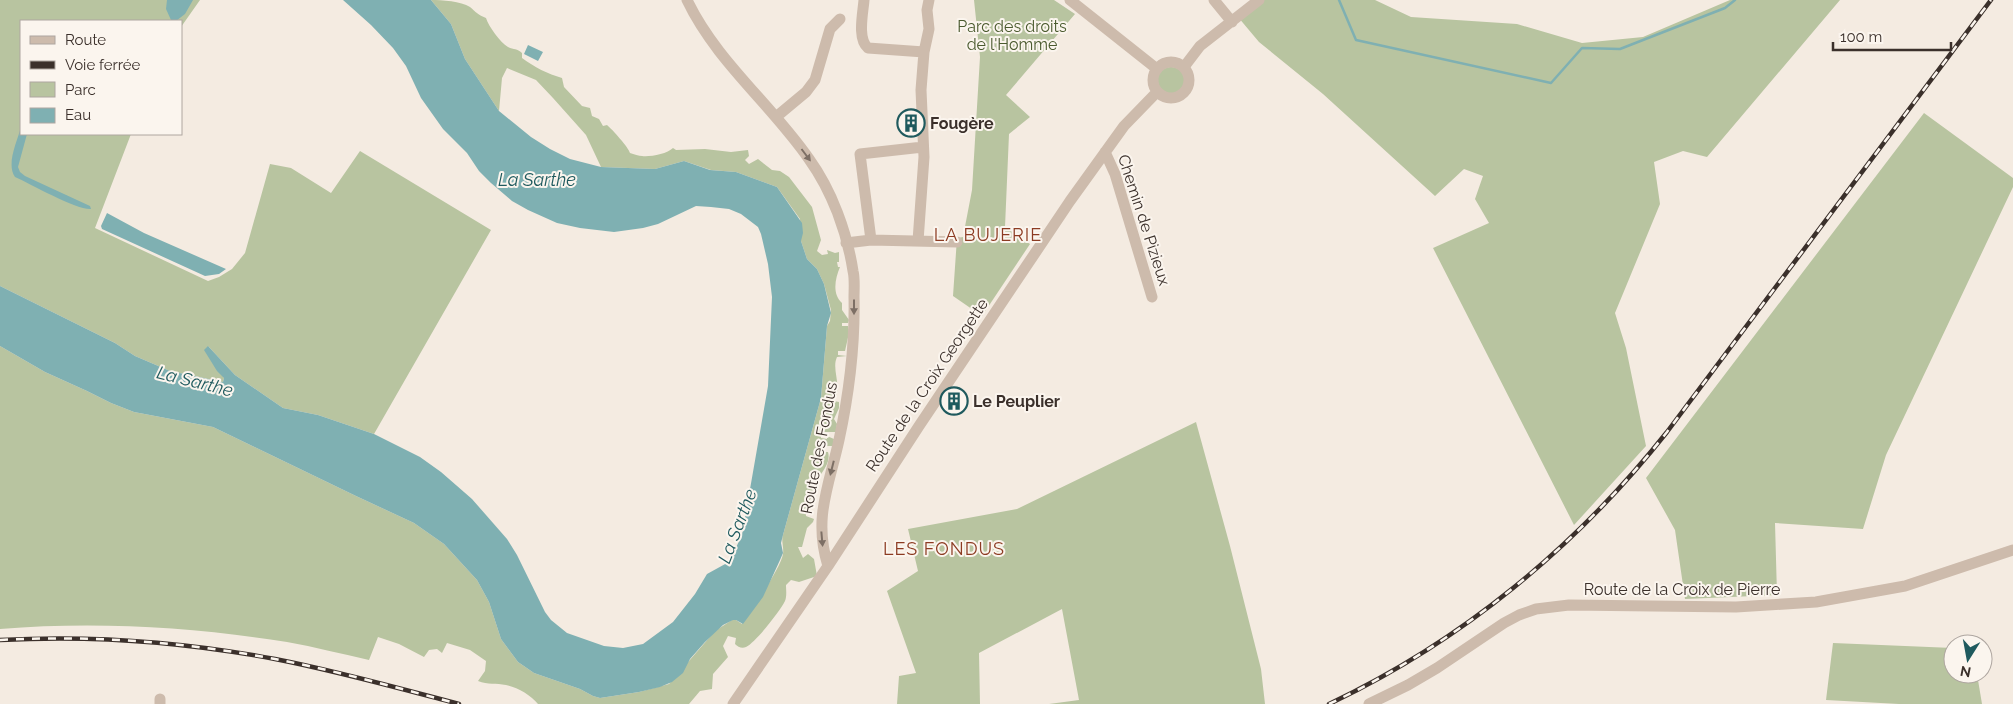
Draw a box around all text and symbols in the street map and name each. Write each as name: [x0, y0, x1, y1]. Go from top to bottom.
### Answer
park label: Parc des droits de l'Homme: [957, 17, 1067, 54]
legend: [20, 20, 182, 135]
scale bar: [1833, 20, 1950, 52]
text: 100 m: [1840, 28, 1882, 46]
text: Route: [65, 31, 106, 49]
text: Voie ferrée: [65, 56, 141, 74]
text: Parc: [65, 81, 96, 99]
text: Eau: [65, 106, 91, 124]
building icon: Fougère: [896, 108, 926, 138]
place label: Fougère: [930, 114, 994, 133]
one-way arrow: [801, 148, 811, 162]
street label: Chemin de Pizieux: [1114, 152, 1174, 288]
water label: La Sarthe: [498, 169, 576, 190]
district label: LA BUJERIE: [934, 224, 1042, 245]
street label: Route de la Croix Georgette: [862, 295, 992, 475]
one-way arrow: [850, 299, 858, 315]
water label: La Sarthe: [155, 361, 236, 401]
street label: Route des Fondus: [797, 380, 841, 516]
building icon: Le Peuplier: [939, 386, 969, 416]
place label: Le Peuplier: [973, 392, 1060, 411]
one-way arrow: [828, 460, 836, 475]
water label: La Sarthe: [713, 486, 761, 566]
one-way arrow: [818, 532, 826, 548]
district label: LES FONDUS: [883, 538, 1005, 559]
street label: Route de la Croix de Pierre: [1584, 580, 1780, 599]
north arrow: [1943, 634, 1993, 684]
text: N: [1959, 663, 1972, 681]

